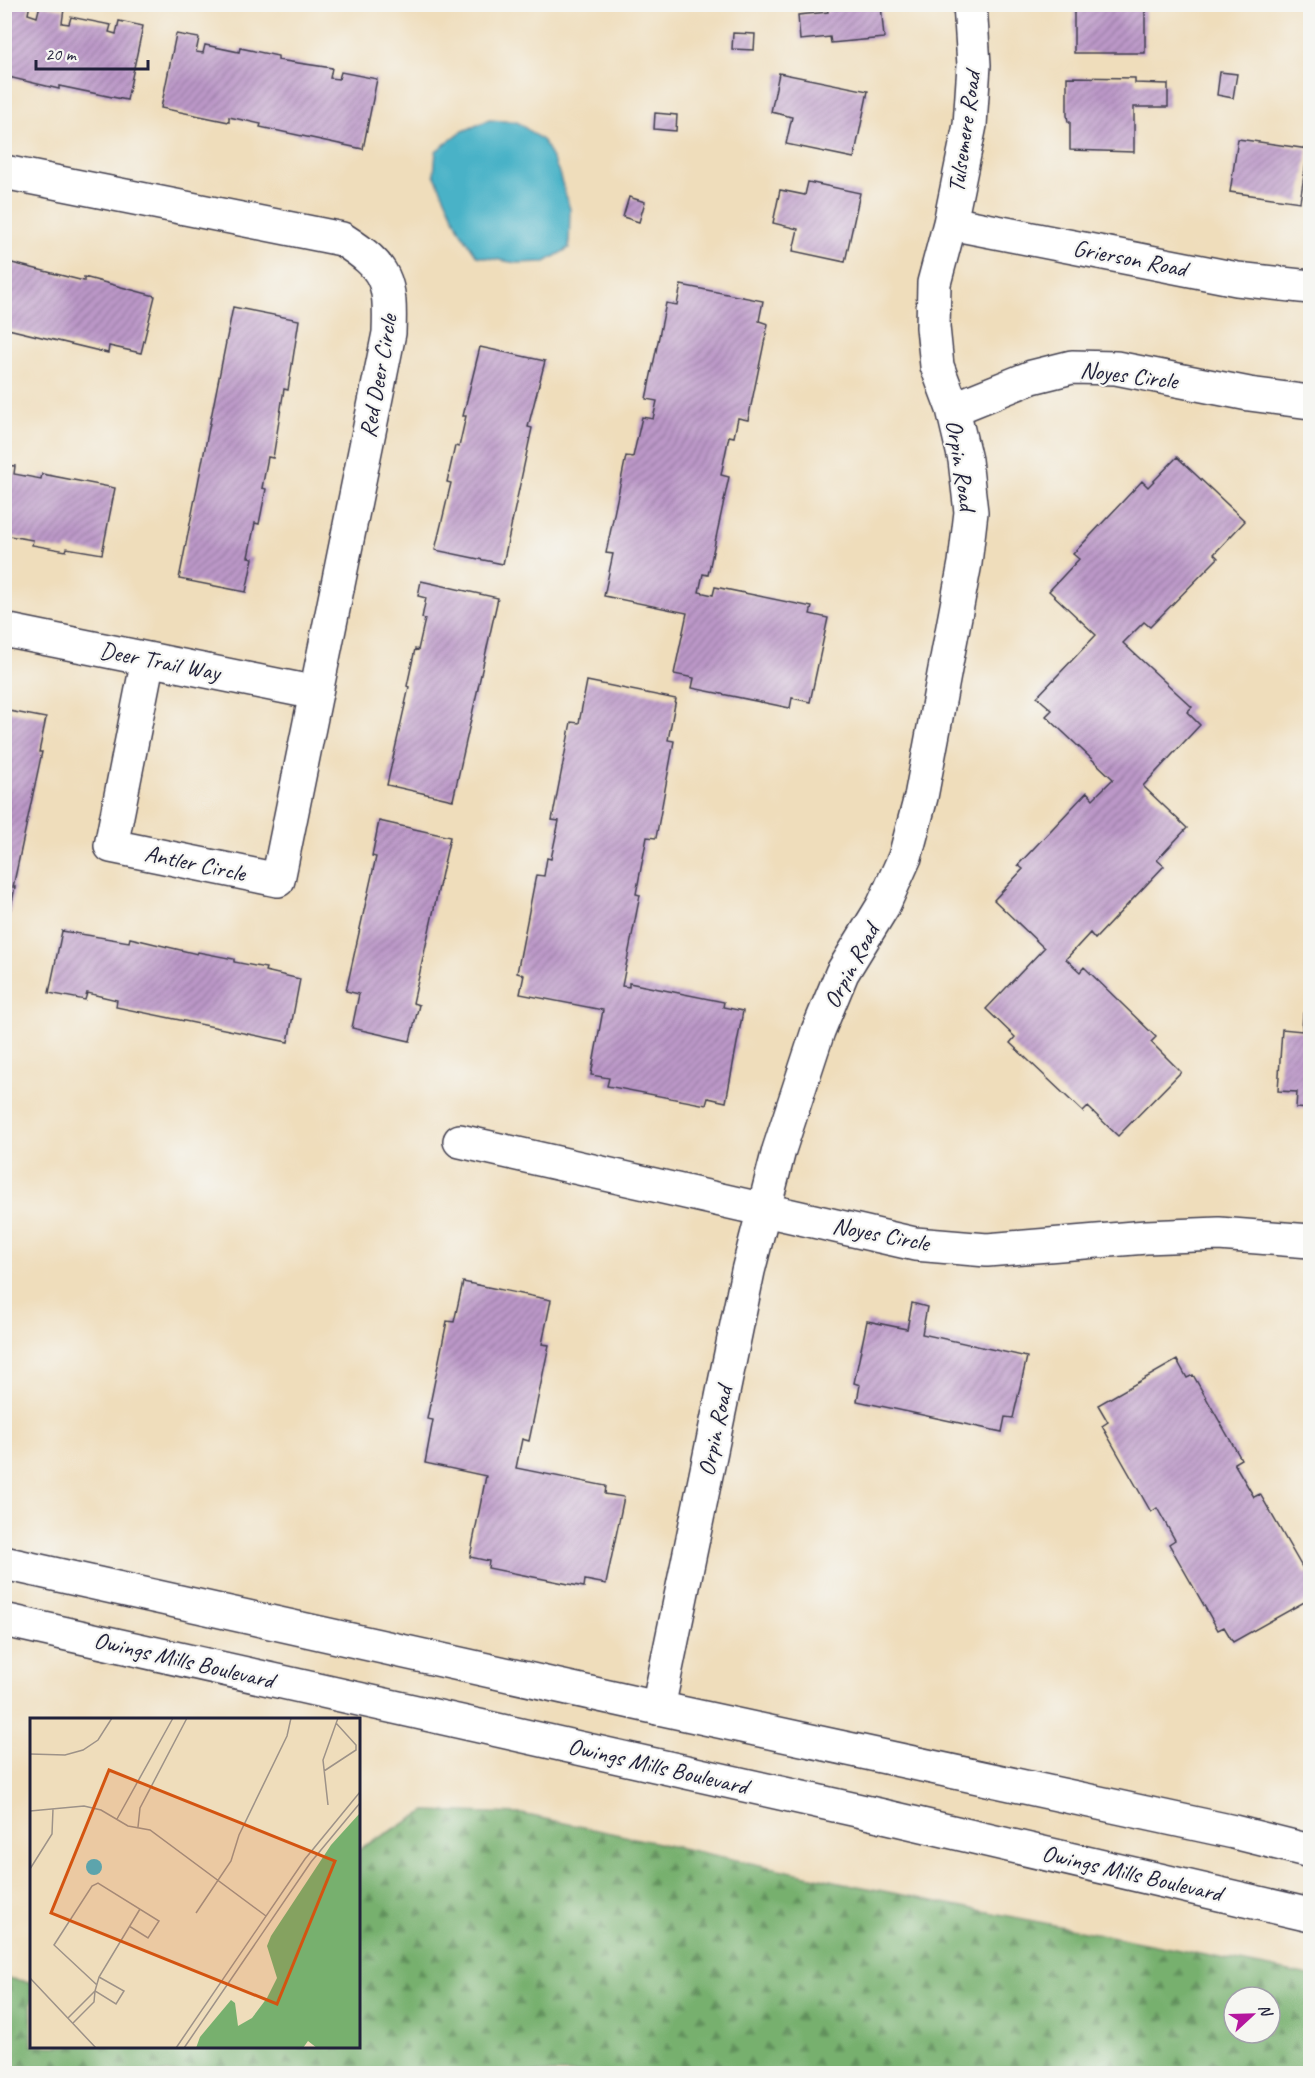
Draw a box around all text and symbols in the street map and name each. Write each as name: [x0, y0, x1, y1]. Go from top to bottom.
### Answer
scale bar: [36, 33, 148, 71]
text: 20 m: [45, 43, 78, 65]
street label: Tulsemere Road: [941, 66, 988, 194]
street label: Grierson Road: [1071, 232, 1193, 284]
street label: Red Deer Circle: [352, 310, 404, 440]
street label: Noyes Circle: [1079, 354, 1181, 396]
street label: Orpin Road: [939, 418, 983, 516]
street label: Deer Trail Way: [97, 635, 224, 688]
street label: Antler Circle: [142, 838, 250, 889]
street label: Orpin Road: [816, 916, 887, 1013]
street label: Noyes Circle: [830, 1210, 934, 1258]
street label: Orpin Road: [691, 1380, 740, 1479]
street label: Owings Mills Boulevard: [91, 1625, 280, 1696]
inset map: [30, 1718, 360, 2048]
street label: Owings Mills Boulevard: [565, 1731, 754, 1802]
street label: Owings Mills Boulevard: [1039, 1838, 1228, 1909]
north arrow: [1222, 1985, 1282, 2045]
text: N: [1254, 2001, 1277, 2021]

